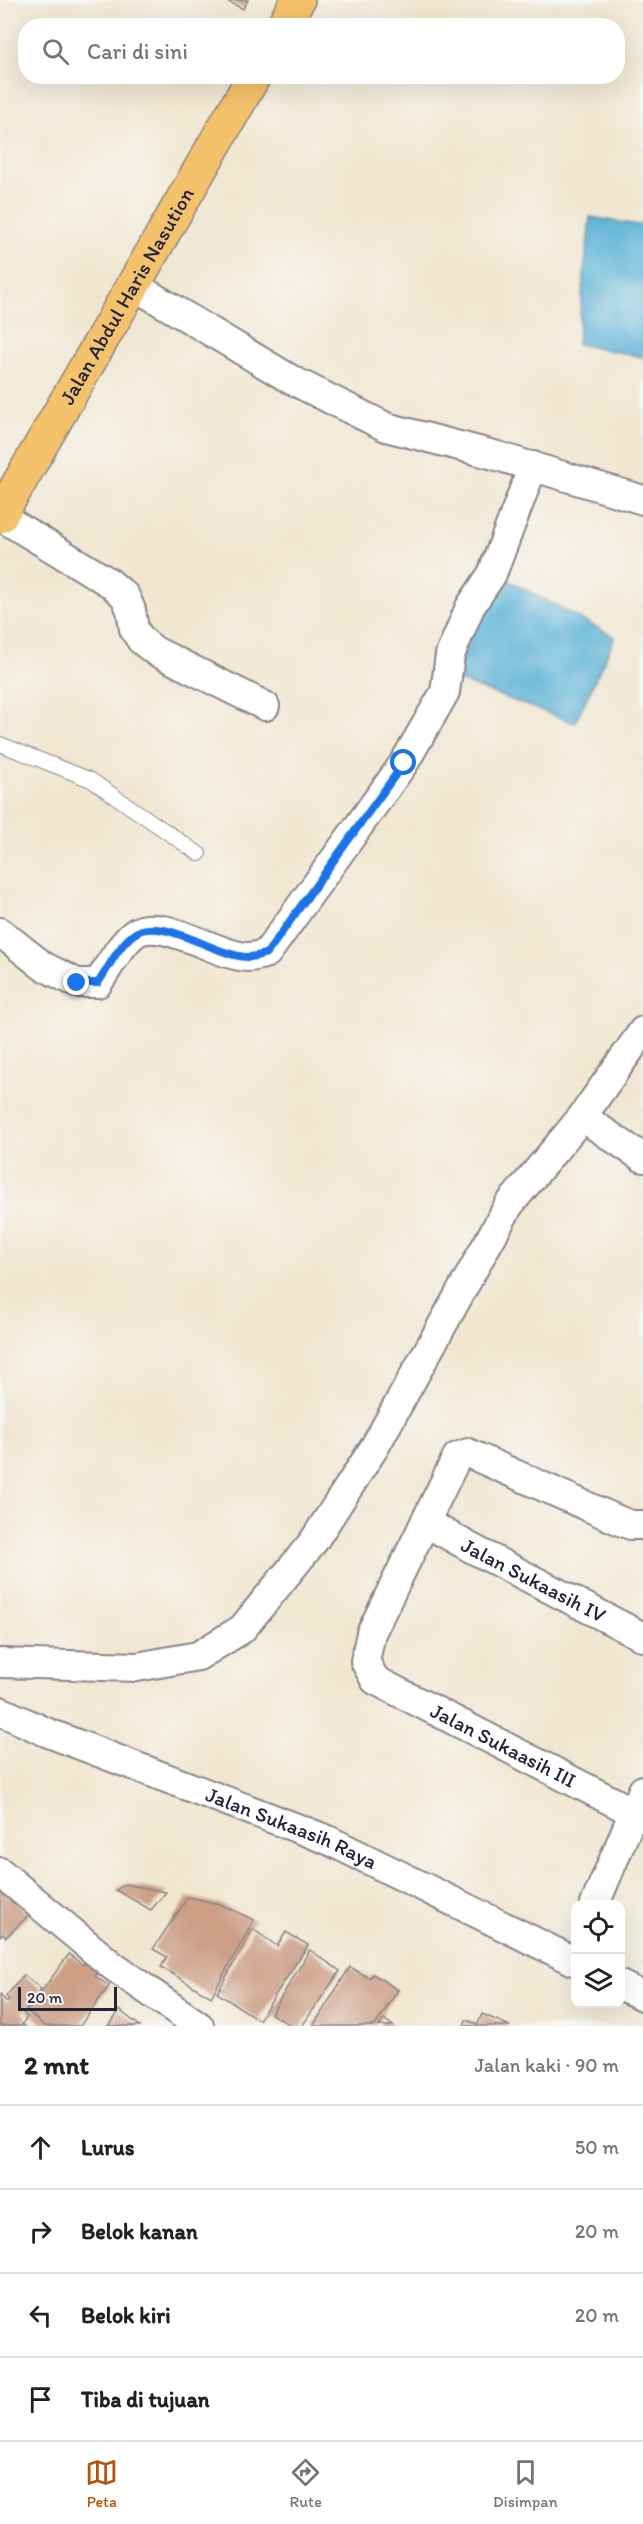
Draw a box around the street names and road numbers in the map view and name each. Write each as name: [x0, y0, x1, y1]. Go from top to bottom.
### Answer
street label: Jalan Abdul Haris Nasution: [54, 183, 199, 409]
street label: Jalan Sukaasih IV: [457, 1532, 610, 1628]
street label: Jalan Sukaasih III: [427, 1698, 580, 1793]
street label: Jalan Sukaasih Raya: [202, 1781, 381, 1874]

